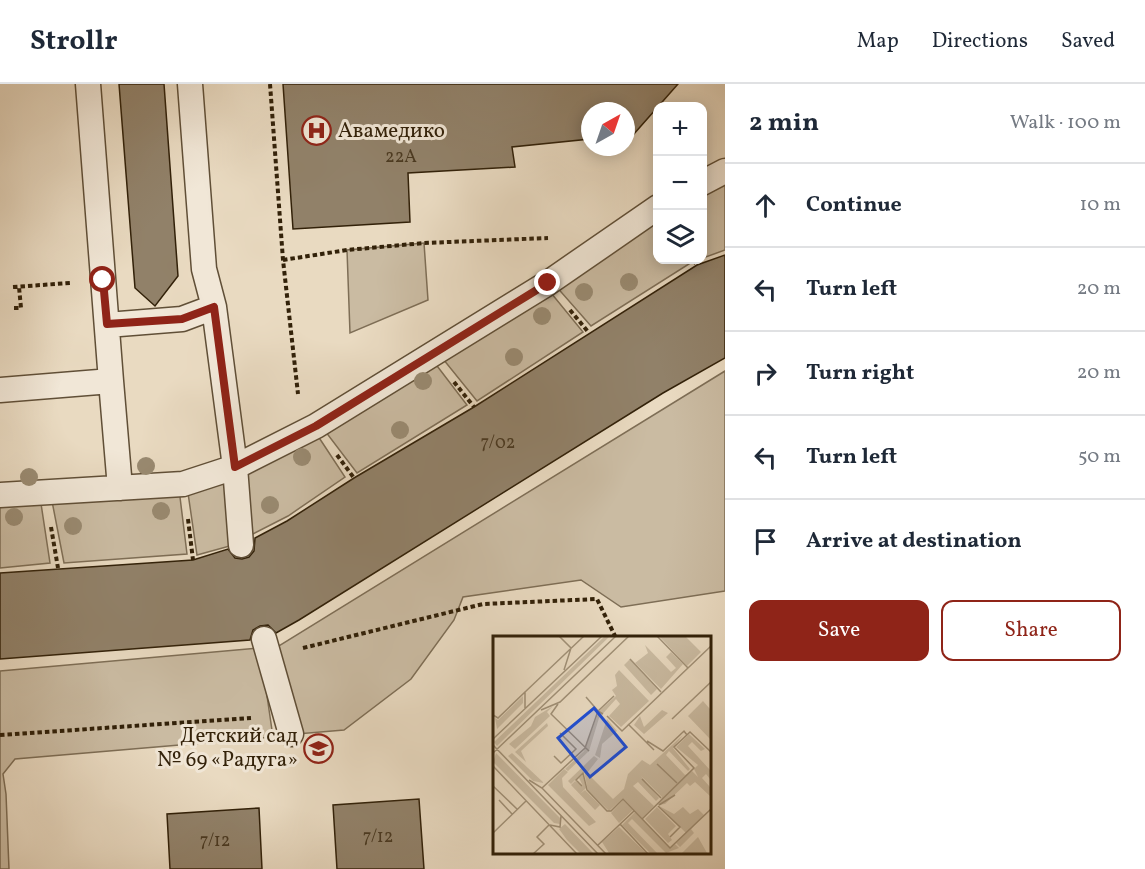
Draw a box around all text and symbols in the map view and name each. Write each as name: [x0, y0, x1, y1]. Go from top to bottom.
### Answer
text: Strollr: [30, 22, 118, 61]
text: Map: [857, 27, 899, 56]
text: Directions: [932, 27, 1028, 56]
text: Saved: [1061, 27, 1115, 56]
north arrow: [581, 102, 635, 156]
map controls: [653, 102, 707, 264]
button: +: [653, 102, 707, 156]
text: 2 min: [749, 105, 819, 141]
text: Walk · 100 m: [1010, 109, 1121, 137]
hospital icon: Авамедико: [301, 115, 333, 147]
place label: Авамедико: [338, 117, 445, 146]
house number: 22А: [385, 145, 417, 170]
button: −: [653, 156, 707, 210]
icon: ahead: [749, 189, 782, 222]
text: Continue: [806, 190, 902, 221]
text: 10 m: [1080, 191, 1121, 219]
button: layers: [653, 210, 707, 264]
route start: [89, 266, 115, 292]
route end: [534, 269, 560, 295]
icon: left: [749, 273, 782, 306]
text: Turn left: [806, 274, 897, 305]
text: 20 m: [1077, 275, 1121, 303]
icon: right: [749, 357, 782, 390]
text: Turn right: [806, 358, 914, 389]
text: 20 m: [1077, 359, 1121, 387]
house number: 7/02: [480, 431, 516, 456]
icon: left: [749, 441, 782, 474]
text: Turn left: [806, 442, 897, 473]
text: 50 m: [1078, 443, 1121, 471]
icon: arrive: [749, 525, 782, 558]
text: Arrive at destination: [806, 526, 1022, 557]
button: Save: [749, 600, 929, 661]
button: Share: [941, 600, 1121, 661]
inset map: [493, 636, 710, 854]
place label: Детский сад № 69 «Радуга»: [157, 722, 298, 775]
school or university icon: Детский сад № 69 «Радуга»: [303, 732, 335, 764]
house number: 7/12: [363, 825, 393, 850]
house number: 7/12: [200, 829, 230, 854]

